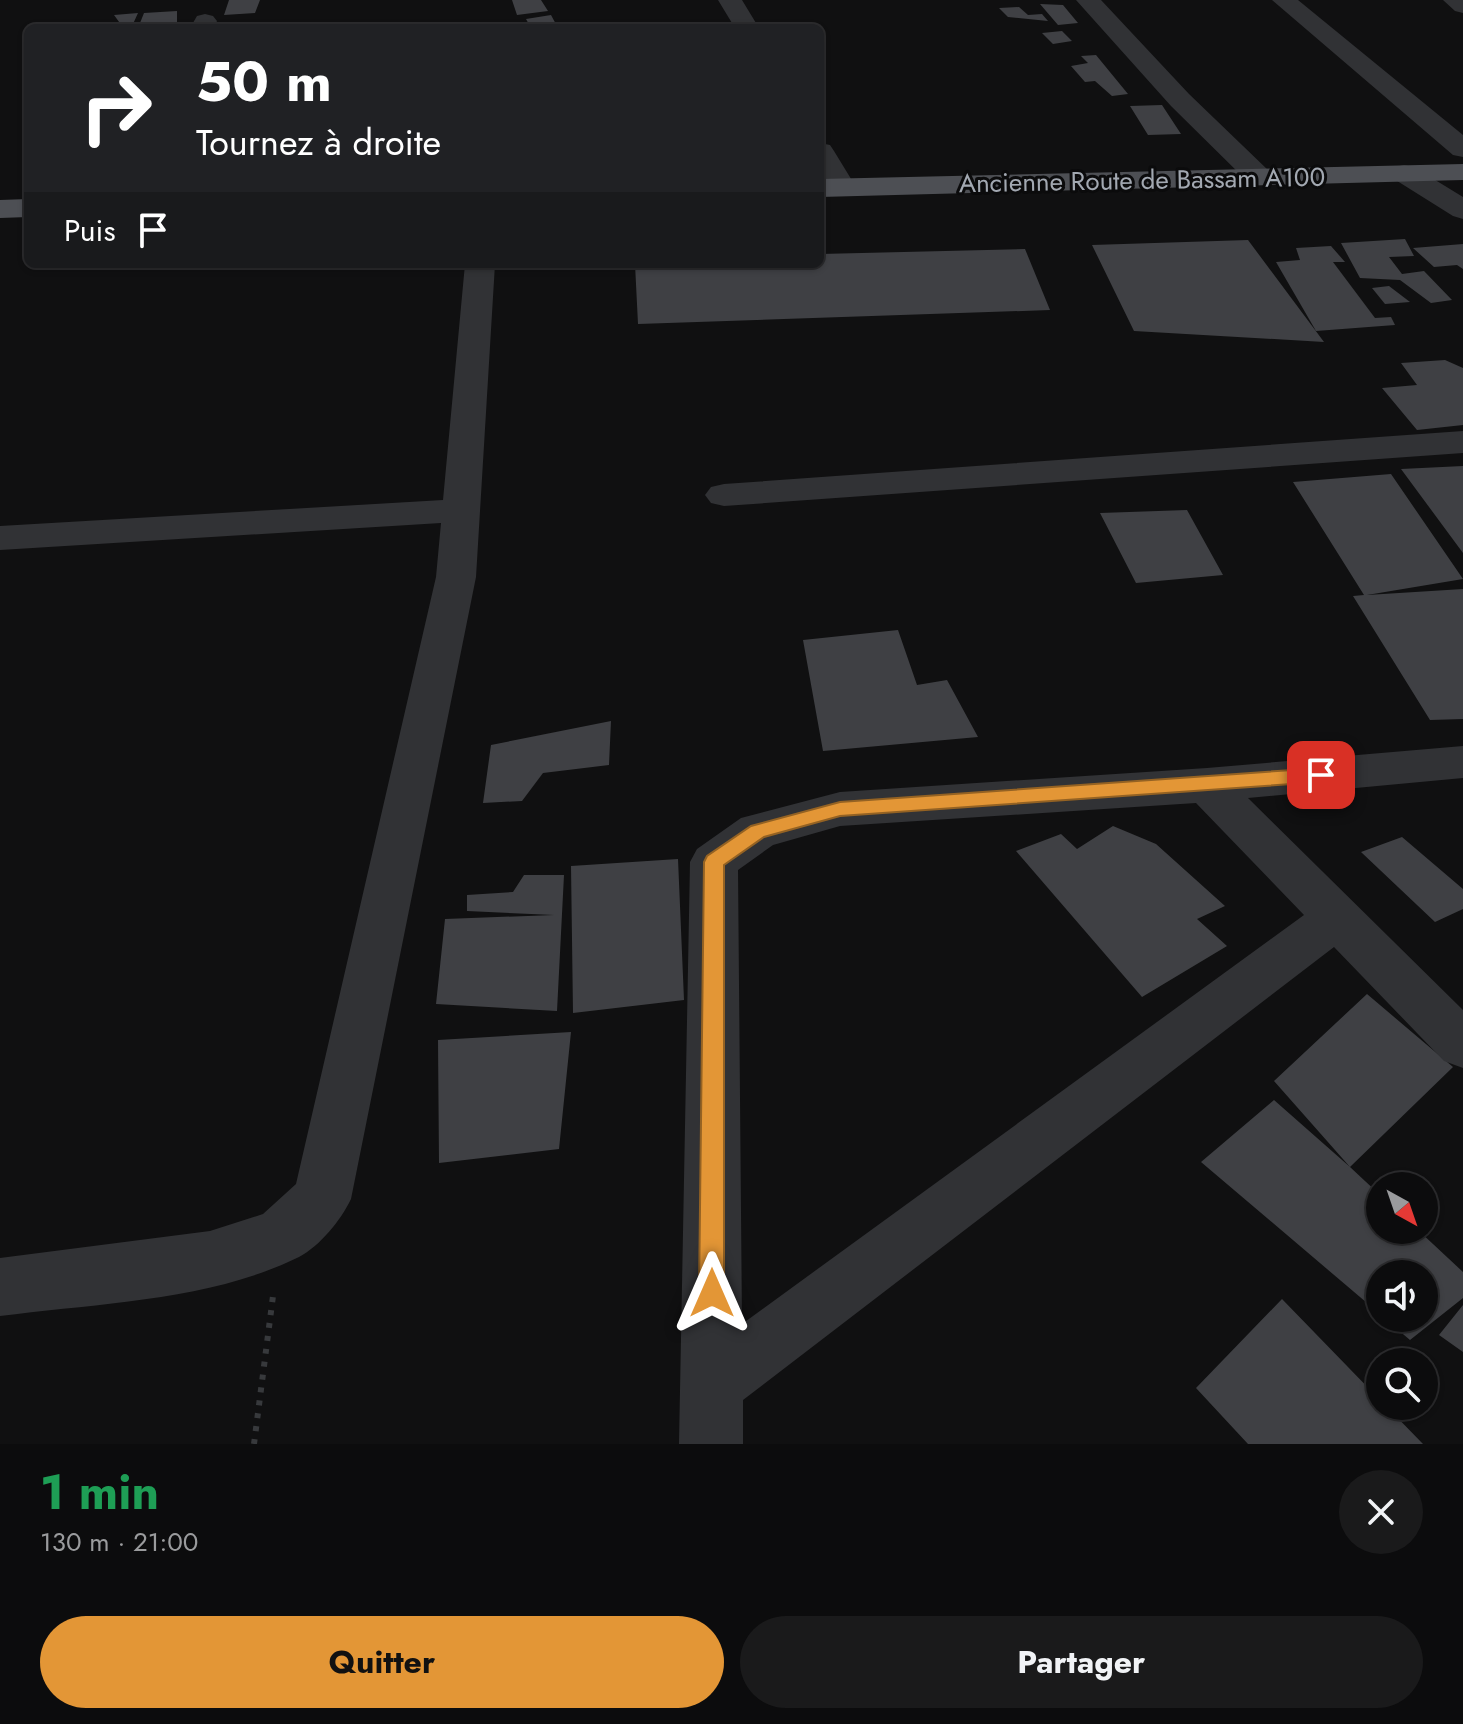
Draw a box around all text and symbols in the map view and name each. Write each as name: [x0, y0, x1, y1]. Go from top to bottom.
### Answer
text: 50 m: [196, 41, 332, 122]
icon: right: [64, 56, 168, 160]
text: Tournez à droite: [196, 116, 441, 168]
street label: Ancienne Route de Bassam A100: [959, 158, 1325, 202]
icon: arrive: [131, 208, 175, 252]
text: Puis: [64, 209, 115, 252]
pin: [1287, 741, 1355, 809]
icon: arrive: [1299, 753, 1343, 797]
north arrow: [1366, 1172, 1438, 1244]
map controls: [1366, 1172, 1438, 1420]
position arrow: [670, 1251, 754, 1335]
button: sound: [1366, 1260, 1438, 1332]
button: search: [1366, 1348, 1438, 1420]
text: 1 min: [40, 1458, 159, 1527]
button: close: [1339, 1470, 1423, 1554]
text: 130 m · 21:00: [40, 1523, 198, 1561]
button: Quitter: [40, 1616, 724, 1708]
button: Partager: [740, 1616, 1423, 1708]

